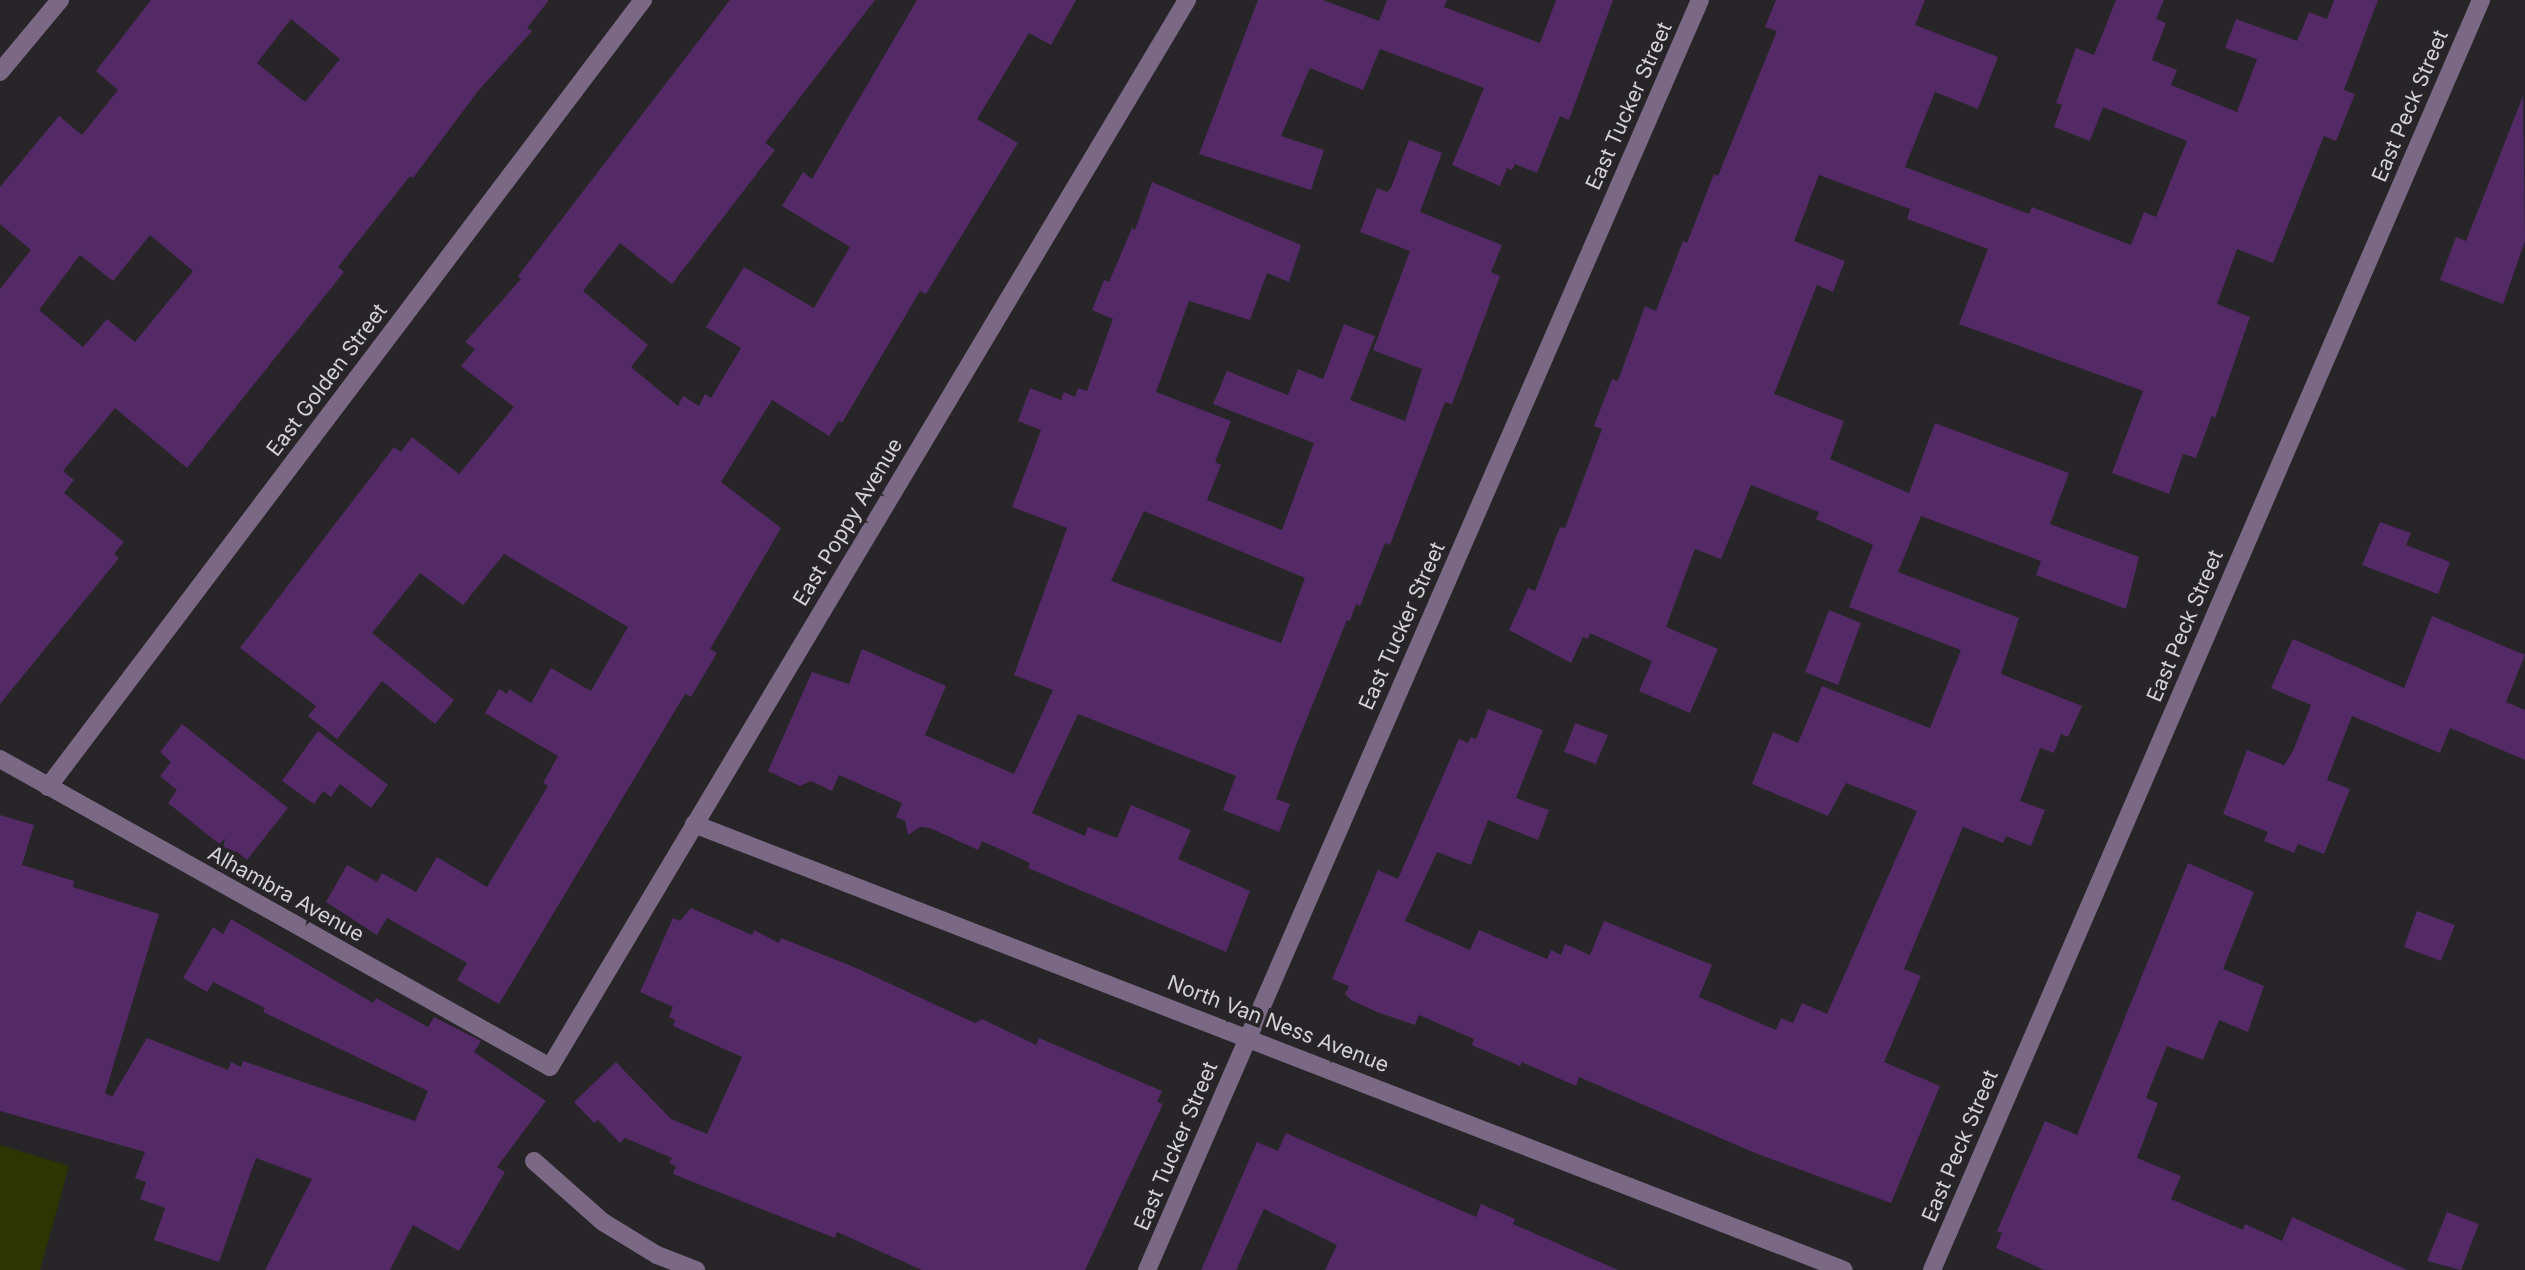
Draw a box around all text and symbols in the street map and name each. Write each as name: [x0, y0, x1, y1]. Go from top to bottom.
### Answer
street label: East Tucker Street: [1581, 18, 1677, 194]
street label: East Peck Street: [2367, 26, 2453, 186]
street label: East Golden Street: [261, 299, 393, 461]
street label: East Poppy Avenue: [788, 434, 908, 610]
street label: East Tucker Street: [1354, 538, 1450, 714]
street label: East Peck Street: [2142, 546, 2228, 706]
street label: Alhambra Avenue: [204, 841, 368, 947]
street label: North Van Ness Avenue: [1164, 970, 1392, 1078]
street label: East Tucker Street: [1129, 1058, 1223, 1234]
street label: East Peck Street: [1917, 1066, 2003, 1226]

